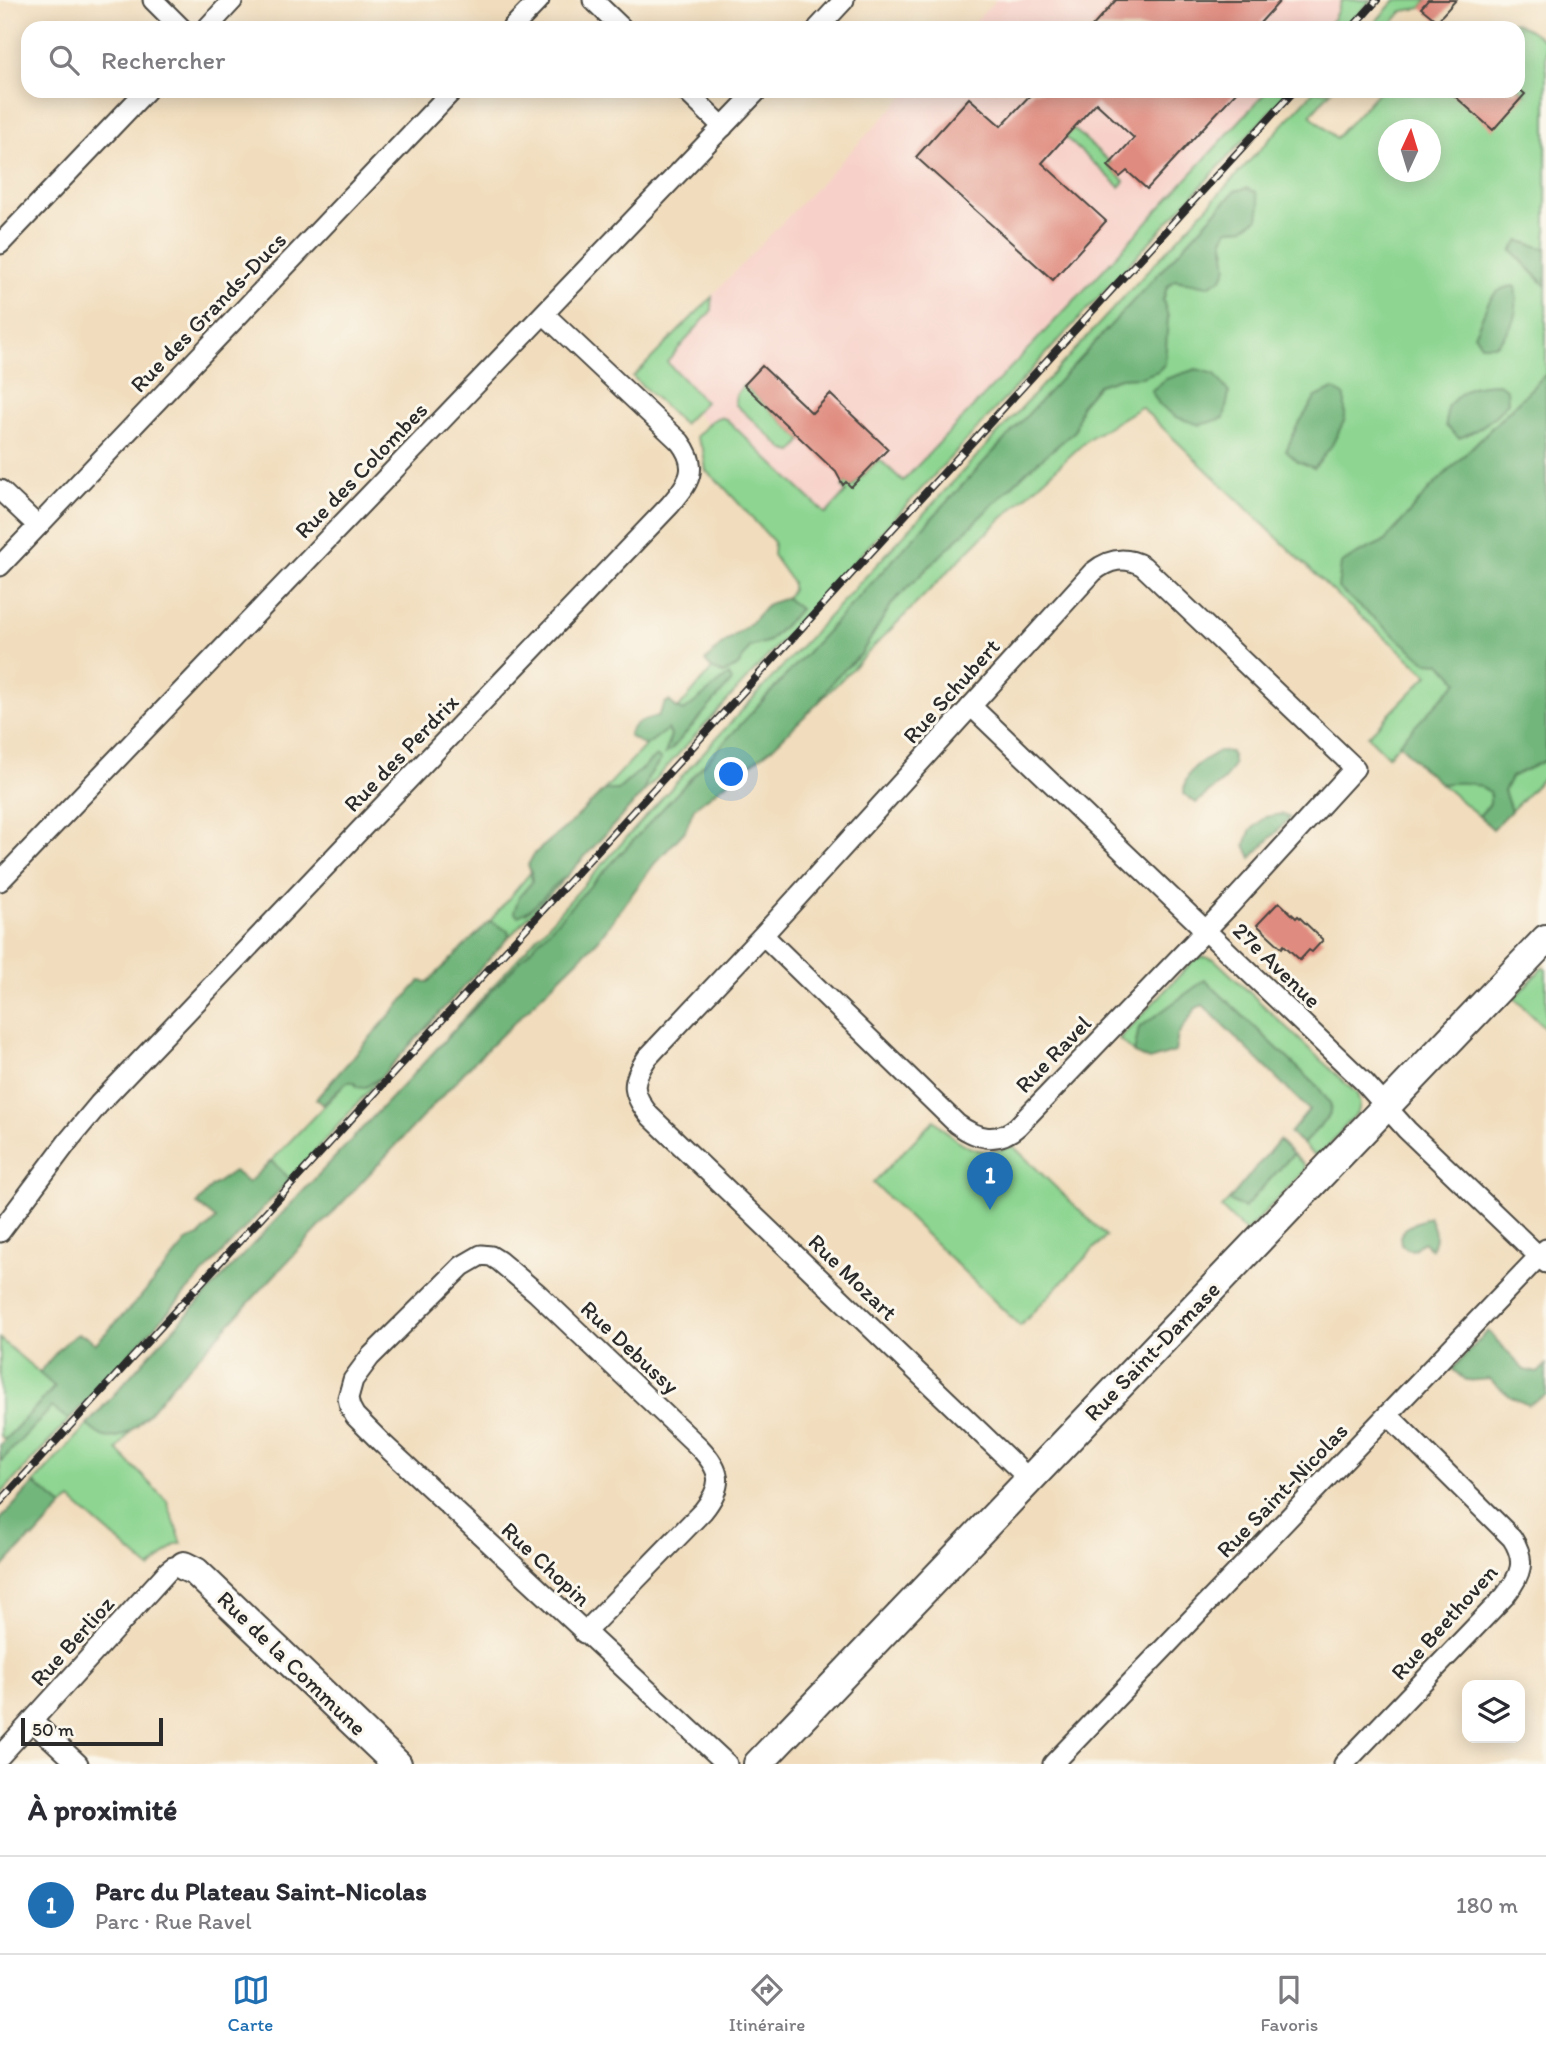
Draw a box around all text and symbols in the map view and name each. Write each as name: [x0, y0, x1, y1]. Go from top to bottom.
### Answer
search box: [21, 21, 1525, 98]
icon: search: [45, 41, 83, 79]
text: Rechercher: [101, 44, 225, 76]
north arrow: [1378, 119, 1441, 182]
street label: Rue des Grands-Ducs: [124, 226, 292, 398]
street label: Rue des Colombes: [289, 396, 433, 544]
street label: Rue Schubert: [897, 632, 1006, 749]
street label: Rue des Perdrix: [338, 688, 465, 818]
your location: [714, 757, 748, 791]
street label: 27e Avenue: [1227, 916, 1327, 1014]
street label: Rue Ravel: [1009, 1009, 1097, 1099]
pin: 1: [967, 1152, 1013, 1210]
street label: Rue Mozart: [803, 1228, 904, 1327]
street label: Rue Saint-Damase: [1078, 1275, 1226, 1427]
street label: Rue Debussy: [575, 1294, 685, 1400]
street label: Rue Saint-Nicolas: [1210, 1417, 1354, 1563]
street label: Rue Chopin: [496, 1516, 596, 1612]
street label: Rue Beethoven: [1385, 1558, 1503, 1686]
street label: Rue de la Commune: [212, 1585, 372, 1741]
street label: Rue Berlioz: [24, 1590, 120, 1692]
map controls: [1462, 1680, 1525, 1743]
button: layers: [1462, 1680, 1525, 1743]
scale bar: [21, 1715, 163, 1747]
text: 50 m: [32, 1718, 74, 1741]
text: À proximité: [28, 1791, 177, 1828]
text: Parc du Plateau Saint-Nicolas: [95, 1875, 427, 1907]
text: 1: [46, 1891, 56, 1919]
text: 180 m: [1456, 1891, 1518, 1919]
text: Parc · Rue Ravel: [95, 1907, 252, 1935]
tab: Carte: [228, 1971, 273, 2036]
tab: Itinéraire: [729, 1971, 805, 2036]
tab: Favoris: [1260, 1971, 1318, 2036]

